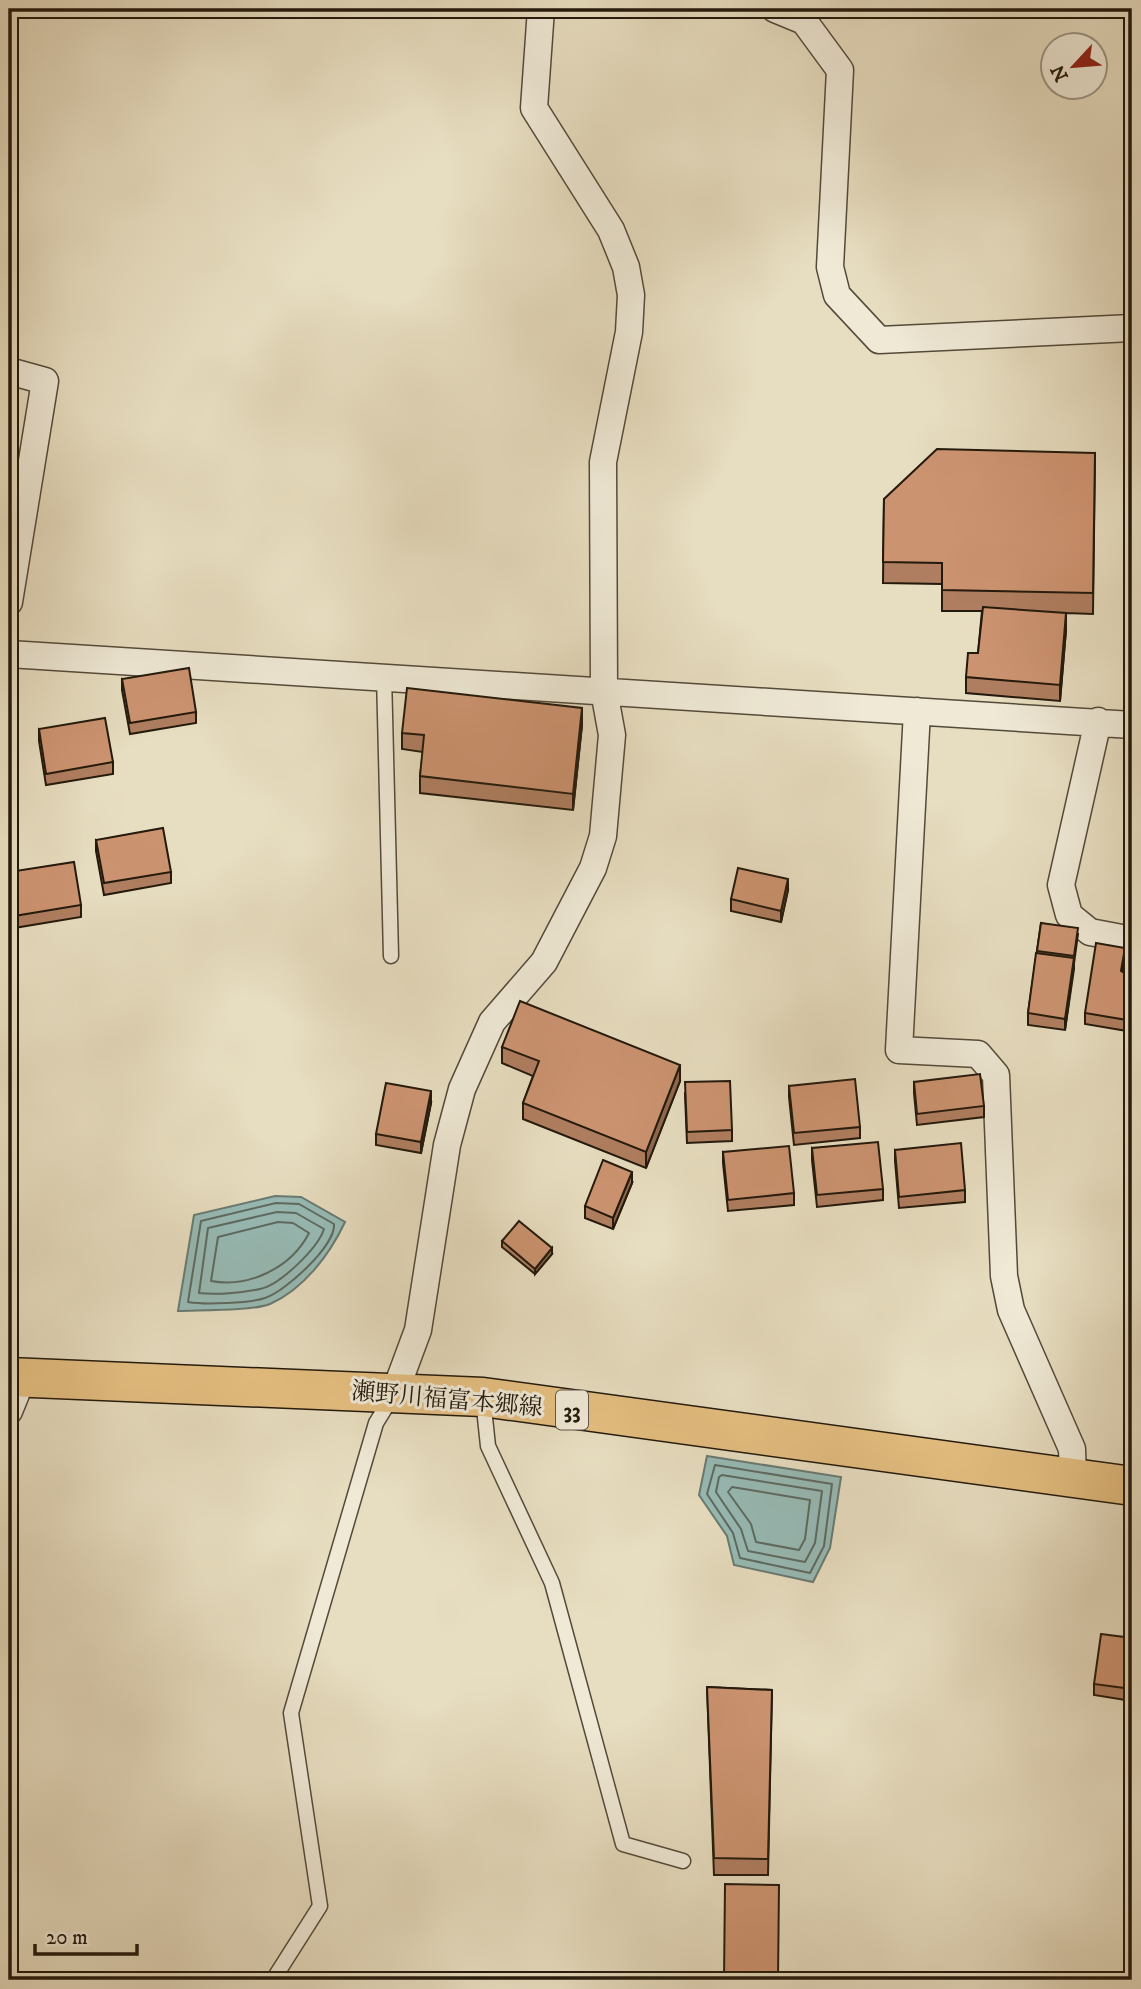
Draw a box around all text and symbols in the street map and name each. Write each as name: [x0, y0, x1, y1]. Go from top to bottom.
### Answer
north arrow: [1040, 32, 1110, 102]
text: N: [1046, 60, 1074, 85]
street label: 瀬野川福富本郷線: [350, 1377, 544, 1423]
road number: 33: [556, 1390, 588, 1429]
scale bar: [35, 1912, 136, 1956]
text: 20 m: [46, 1925, 88, 1951]

